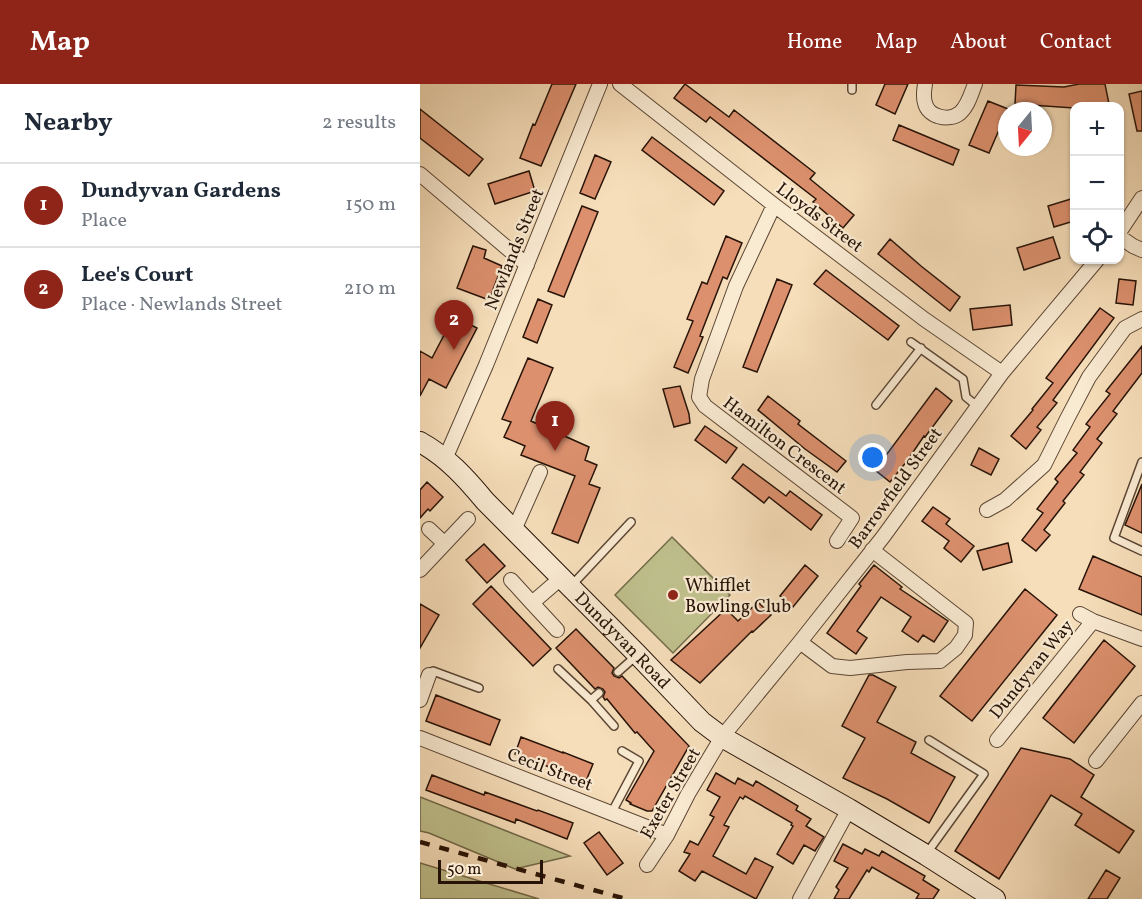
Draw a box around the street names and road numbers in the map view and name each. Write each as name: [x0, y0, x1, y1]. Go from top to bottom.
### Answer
street label: Lloyds Street: [770, 177, 868, 259]
street label: Newlands Street: [480, 185, 551, 314]
street label: Hamilton Crescent: [717, 392, 851, 501]
street label: Barrowfield Street: [844, 423, 949, 555]
street label: Dundyvan Road: [568, 587, 675, 695]
street label: Dundyvan Way: [984, 615, 1080, 725]
street label: Cecil Street: [503, 743, 596, 798]
street label: Exeter Street: [635, 744, 707, 844]

